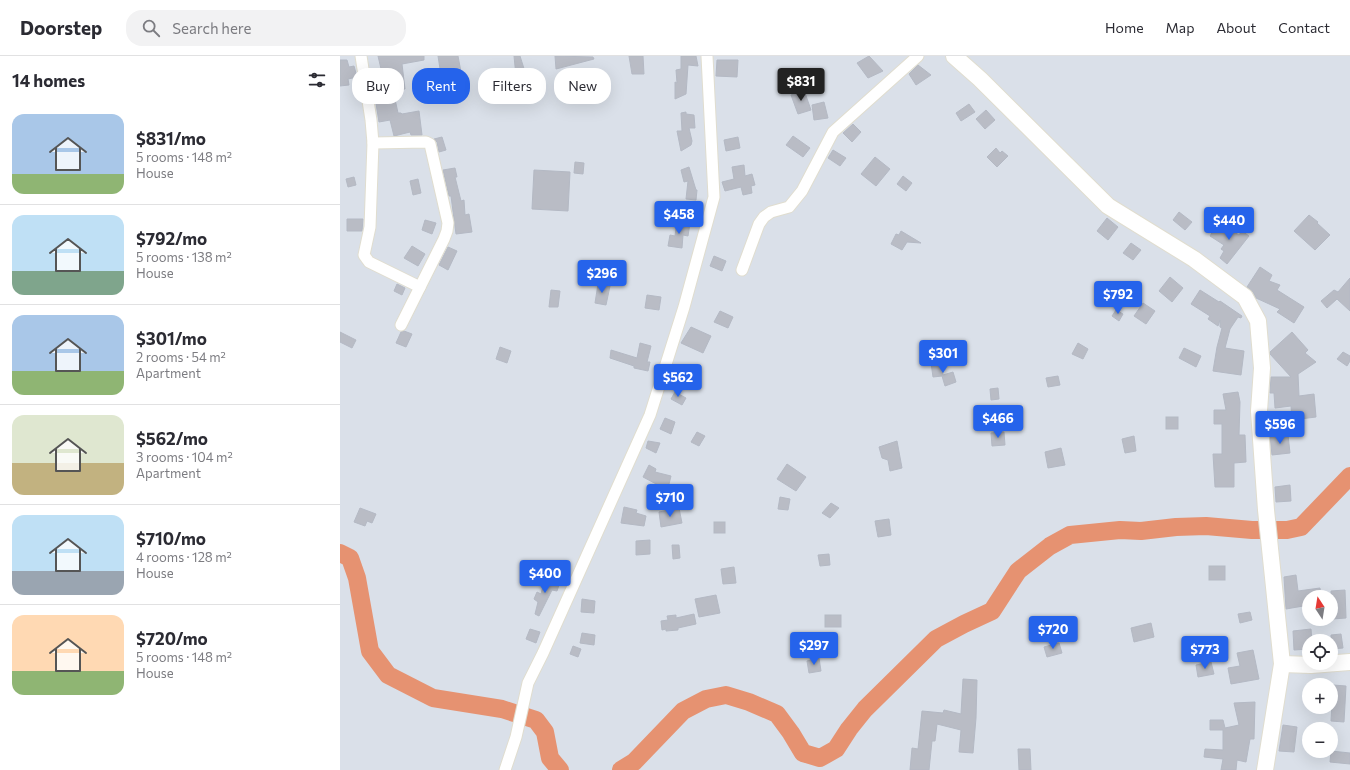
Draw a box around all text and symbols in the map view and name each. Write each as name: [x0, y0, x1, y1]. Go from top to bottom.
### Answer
search box: [126, 10, 406, 46]
text: Doorstep: [20, 16, 102, 39]
icon: search: [140, 17, 162, 39]
text: Search here: [172, 19, 252, 37]
text: Home: [1105, 19, 1144, 36]
text: Map: [1166, 19, 1194, 36]
text: About: [1216, 19, 1256, 36]
text: Contact: [1278, 19, 1330, 36]
chip: Buy: [352, 68, 404, 104]
chip: Rent: [412, 68, 470, 104]
chip: Filters: [478, 68, 546, 104]
chip: New: [554, 68, 611, 104]
pin: $831: [777, 68, 825, 102]
icon: filters: [306, 69, 328, 91]
text: 14 homes: [12, 70, 85, 91]
text: $831: [787, 73, 815, 89]
text: $831/mo: [136, 128, 206, 149]
icon: home: [44, 130, 92, 178]
text: 5 rooms · 148 m²: [136, 149, 232, 165]
text: House: [136, 165, 174, 181]
pin: $458: [655, 201, 703, 235]
text: $458: [663, 206, 695, 222]
pin: $440: [1205, 207, 1253, 241]
text: $440: [1213, 212, 1245, 228]
text: $792/mo: [136, 228, 207, 249]
icon: home: [44, 231, 92, 279]
text: 5 rooms · 138 m²: [136, 249, 232, 265]
pin: $296: [578, 260, 626, 294]
text: House: [136, 265, 174, 281]
text: $296: [587, 265, 617, 281]
pin: $792: [1094, 281, 1142, 315]
text: $792: [1103, 286, 1133, 302]
text: $301/mo: [136, 328, 207, 349]
icon: home: [44, 331, 92, 379]
pin: $301: [919, 340, 967, 374]
text: $301: [928, 345, 958, 361]
text: 2 rooms · 54 m²: [136, 349, 226, 365]
pin: $562: [654, 364, 702, 398]
text: Apartment: [136, 365, 201, 381]
text: $562: [663, 369, 693, 385]
pin: $466: [974, 405, 1022, 439]
text: $466: [982, 410, 1014, 426]
pin: $596: [1256, 411, 1304, 445]
text: $596: [1264, 416, 1296, 432]
text: $562/mo: [136, 428, 208, 449]
icon: home: [44, 431, 92, 479]
text: 3 rooms · 104 m²: [136, 449, 233, 465]
text: Apartment: [136, 465, 201, 481]
pin: $710: [646, 484, 694, 518]
text: $710: [655, 489, 685, 505]
text: $710/mo: [136, 528, 206, 549]
icon: home: [44, 531, 92, 579]
text: 4 rooms · 128 m²: [136, 549, 232, 565]
pin: $400: [521, 560, 569, 594]
text: House: [136, 565, 174, 581]
text: $400: [529, 565, 561, 581]
north arrow: [1302, 590, 1338, 626]
map controls: [1302, 590, 1338, 758]
pin: $720: [1029, 616, 1077, 650]
text: $720: [1038, 621, 1068, 637]
text: $720/mo: [136, 628, 208, 649]
icon: home: [44, 631, 92, 679]
pin: $297: [790, 632, 838, 666]
button: locate: [1302, 634, 1338, 670]
pin: $773: [1181, 636, 1229, 670]
text: $297: [799, 637, 829, 653]
text: $773: [1190, 641, 1220, 657]
text: 5 rooms · 148 m²: [136, 649, 232, 665]
text: House: [136, 665, 174, 681]
button: +: [1302, 678, 1338, 714]
button: −: [1302, 722, 1338, 758]

